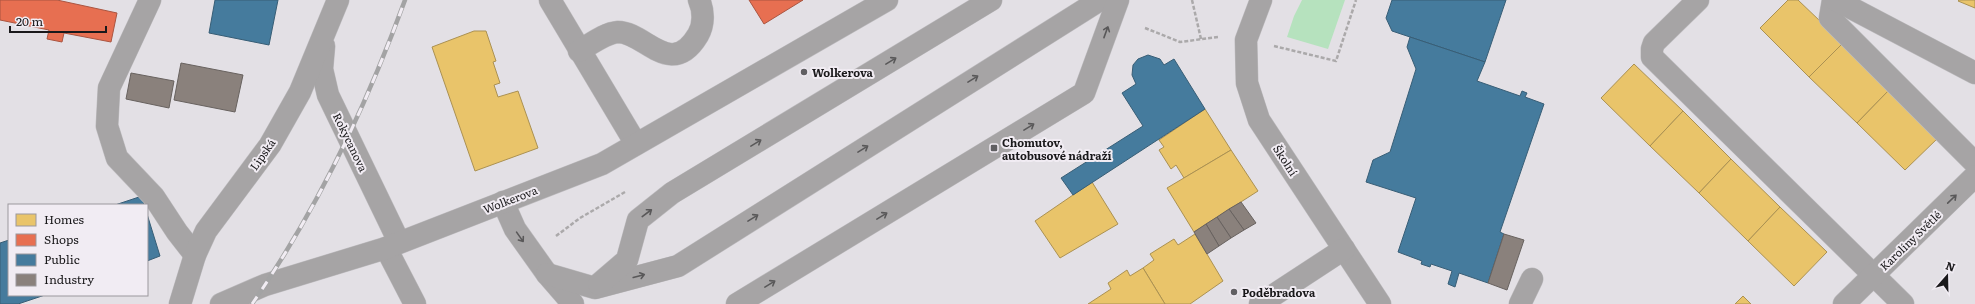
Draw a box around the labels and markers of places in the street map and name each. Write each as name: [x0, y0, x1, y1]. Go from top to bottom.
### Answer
place label: Wolkerova: [812, 64, 874, 80]
marker: Wolkerova: [799, 67, 809, 77]
place label: Chomutov, autobusové nádraží: [1002, 134, 1112, 163]
marker: Chomutov, autobusové nádraží: [989, 143, 999, 153]
place label: Poděbradova: [1242, 284, 1316, 300]
marker: Poděbradova: [1229, 287, 1239, 297]

